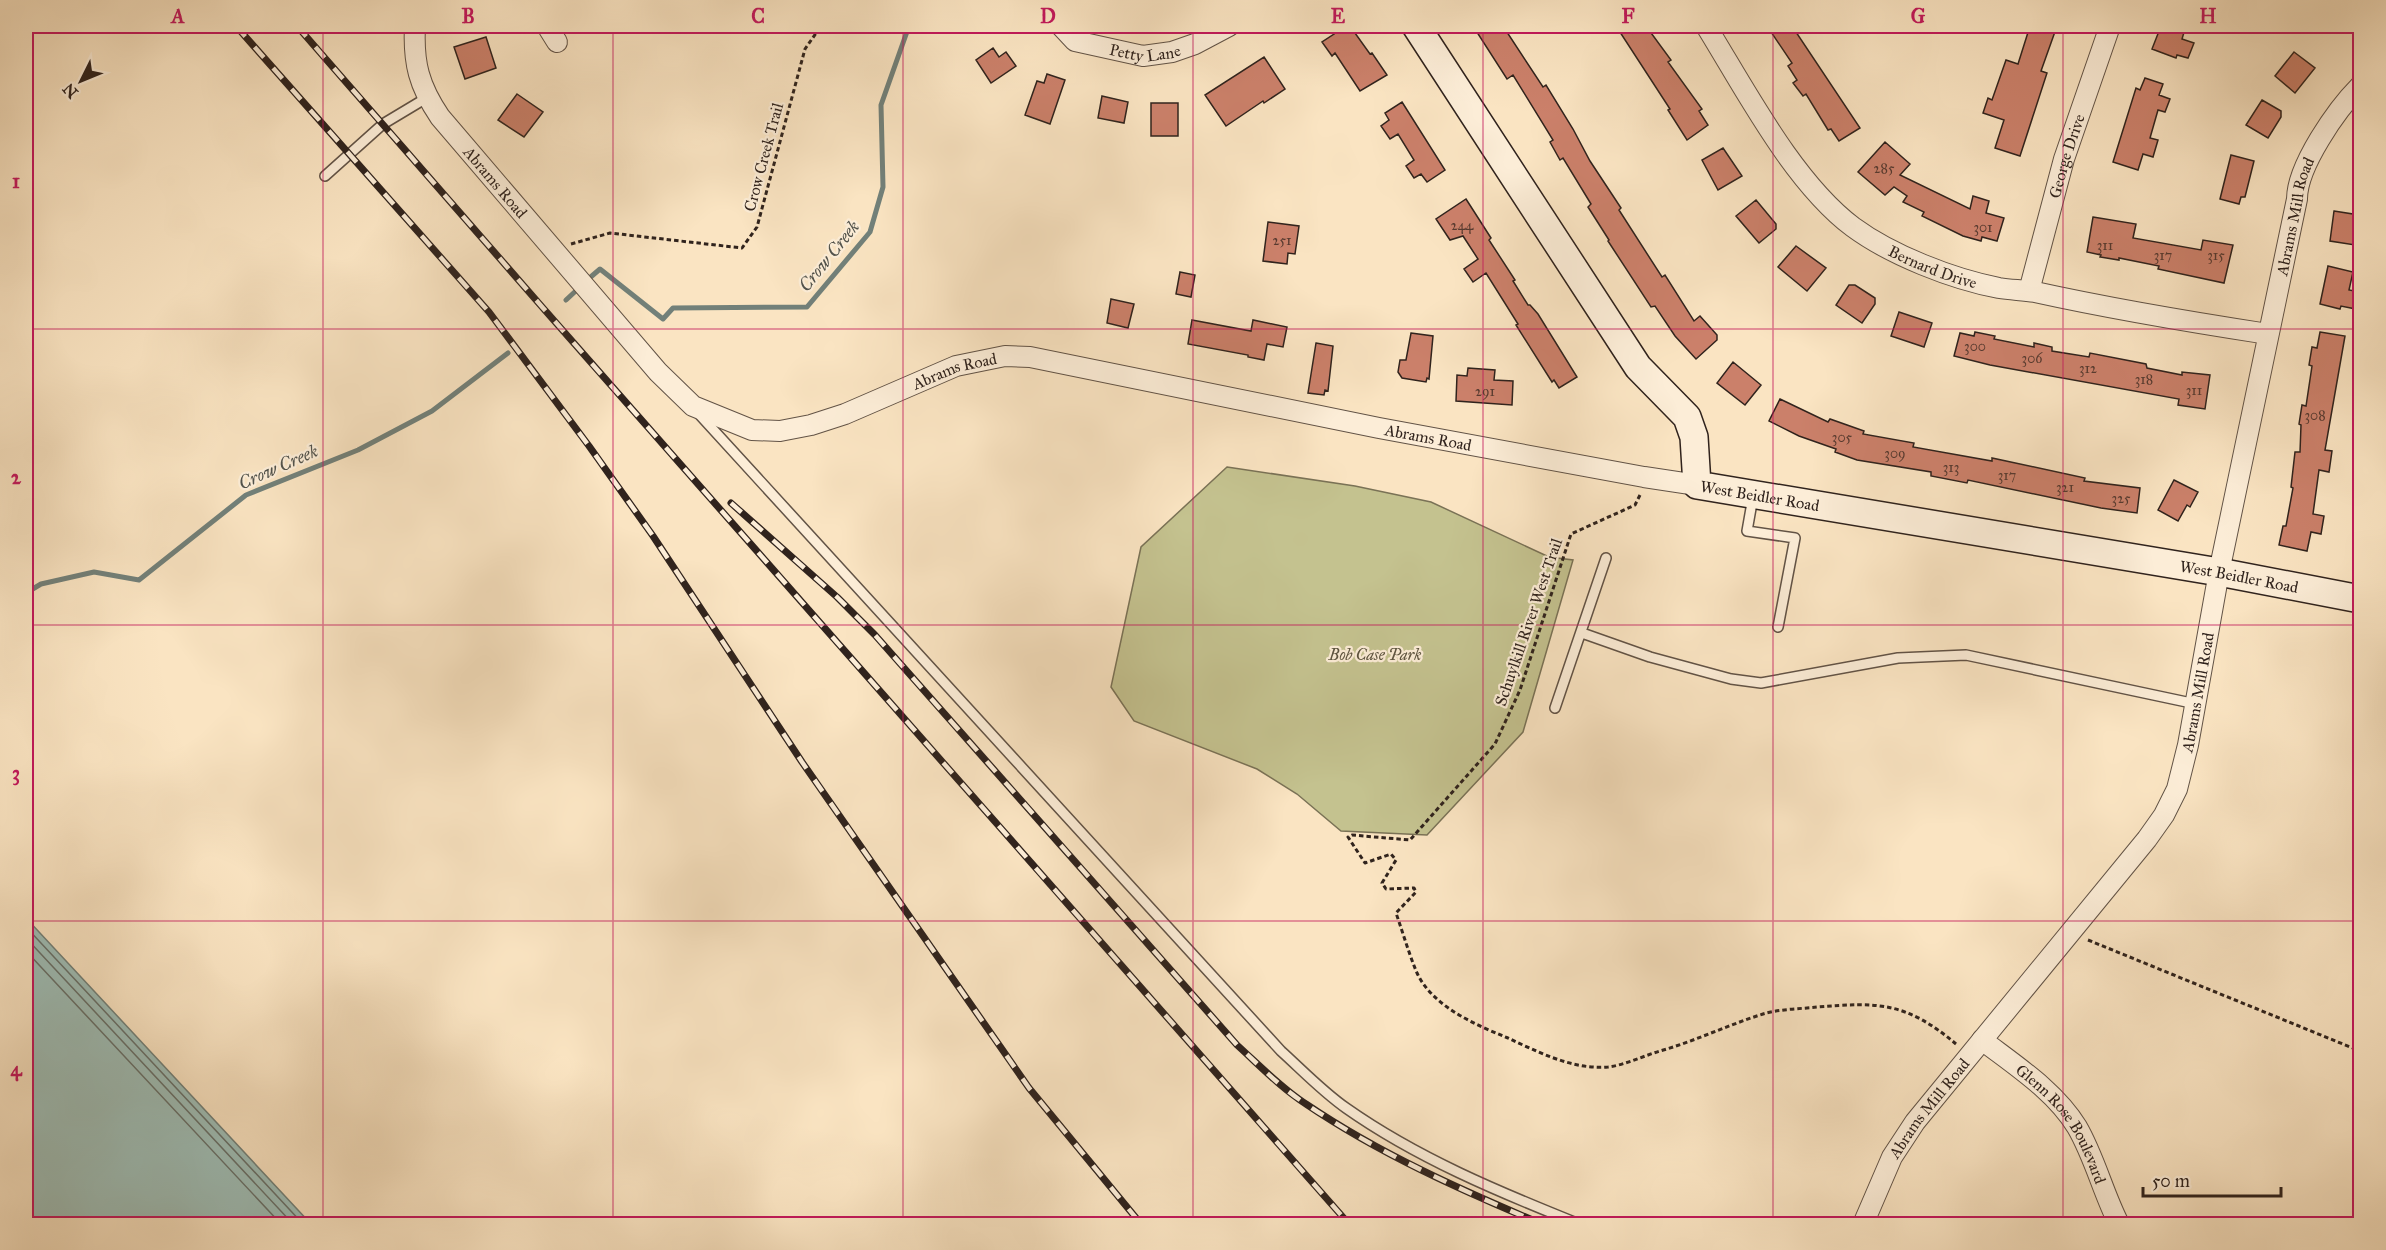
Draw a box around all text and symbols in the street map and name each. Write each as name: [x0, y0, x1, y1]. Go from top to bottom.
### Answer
text: A: [169, 4, 185, 28]
text: B: [461, 4, 475, 28]
text: C: [751, 4, 765, 28]
text: D: [1040, 4, 1056, 28]
text: E: [1331, 4, 1346, 28]
text: F: [1621, 4, 1635, 28]
text: G: [1911, 4, 1926, 28]
text: H: [2199, 4, 2217, 28]
street label: Petty Lane: [1108, 40, 1184, 66]
north arrow: [51, 51, 111, 111]
text: N: [59, 79, 82, 102]
street label: Crow Creek Trail: [740, 100, 787, 214]
street label: George Drive: [2045, 111, 2089, 200]
street label: Abrams Road: [459, 142, 531, 222]
street label: Abrams Mill Road: [2272, 154, 2318, 278]
house number: 285: [1874, 160, 1895, 177]
text: 1: [12, 169, 20, 193]
water label: Crow Creek: [794, 216, 864, 296]
house number: 244: [1451, 217, 1474, 234]
house number: 301: [1973, 219, 1993, 236]
house number: 251: [1273, 232, 1292, 249]
house number: 311: [2097, 237, 2114, 254]
street label: Bernard Drive: [1885, 241, 1979, 293]
house number: 317: [2154, 247, 2172, 264]
house number: 315: [2207, 247, 2225, 264]
house number: 300: [1964, 338, 1986, 355]
street label: Abrams Road: [909, 349, 999, 394]
house number: 306: [2022, 350, 2043, 367]
house number: 312: [2079, 360, 2097, 377]
house number: 318: [2135, 371, 2153, 388]
house number: 311: [2186, 382, 2203, 399]
house number: 291: [1475, 383, 1495, 400]
house number: 308: [2304, 407, 2326, 424]
street label: Abrams Road: [1382, 420, 1473, 455]
house number: 305: [1832, 429, 1853, 446]
water label: Crow Creek: [235, 440, 321, 494]
house number: 309: [1884, 445, 1906, 462]
house number: 313: [1943, 459, 1959, 476]
text: 2: [11, 465, 22, 489]
house number: 317: [1998, 467, 2016, 484]
street label: West Beidler Road: [1699, 477, 1821, 515]
house number: 321: [2056, 479, 2074, 496]
house number: 325: [2112, 490, 2131, 507]
street label: Schuylkill River West Trail: [1491, 535, 1566, 709]
street label: West Beidler Road: [2178, 557, 2300, 597]
street label: Abrams Mill Road: [2177, 631, 2218, 755]
park label: Bob Case Park: [1328, 645, 1421, 664]
text: 3: [12, 761, 20, 786]
street label: Abrams Mill Road: [1884, 1054, 1973, 1163]
text: 4: [10, 1057, 22, 1082]
street label: Glenn Rose Boulevard: [2012, 1060, 2110, 1186]
scale bar: [2143, 1160, 2281, 1198]
text: 50 m: [2152, 1170, 2190, 1192]

